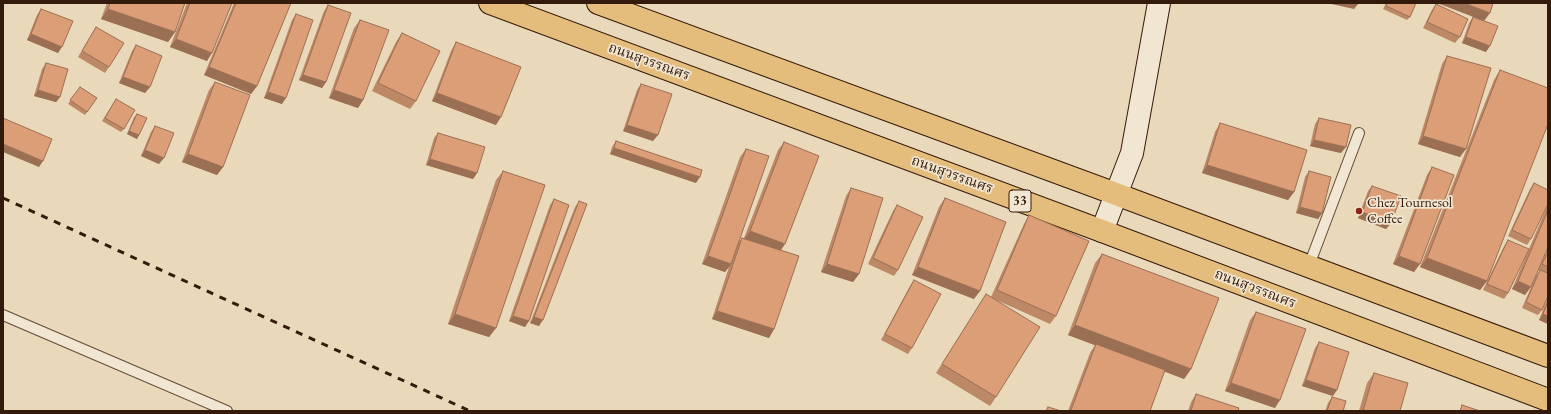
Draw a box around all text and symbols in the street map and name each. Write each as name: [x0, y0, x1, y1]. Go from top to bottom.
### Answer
street label: ถนนสุวรรณศร: [606, 39, 692, 85]
street label: ถนนสุวรรณศร: [909, 152, 995, 198]
road number: 33: [1009, 190, 1031, 212]
place label: Chez Tournesol Coffee: [1367, 195, 1452, 228]
marker: Chez Tournesol Coffee: [1354, 206, 1364, 216]
street label: ถนนสุวรรณศร: [1212, 266, 1298, 312]

